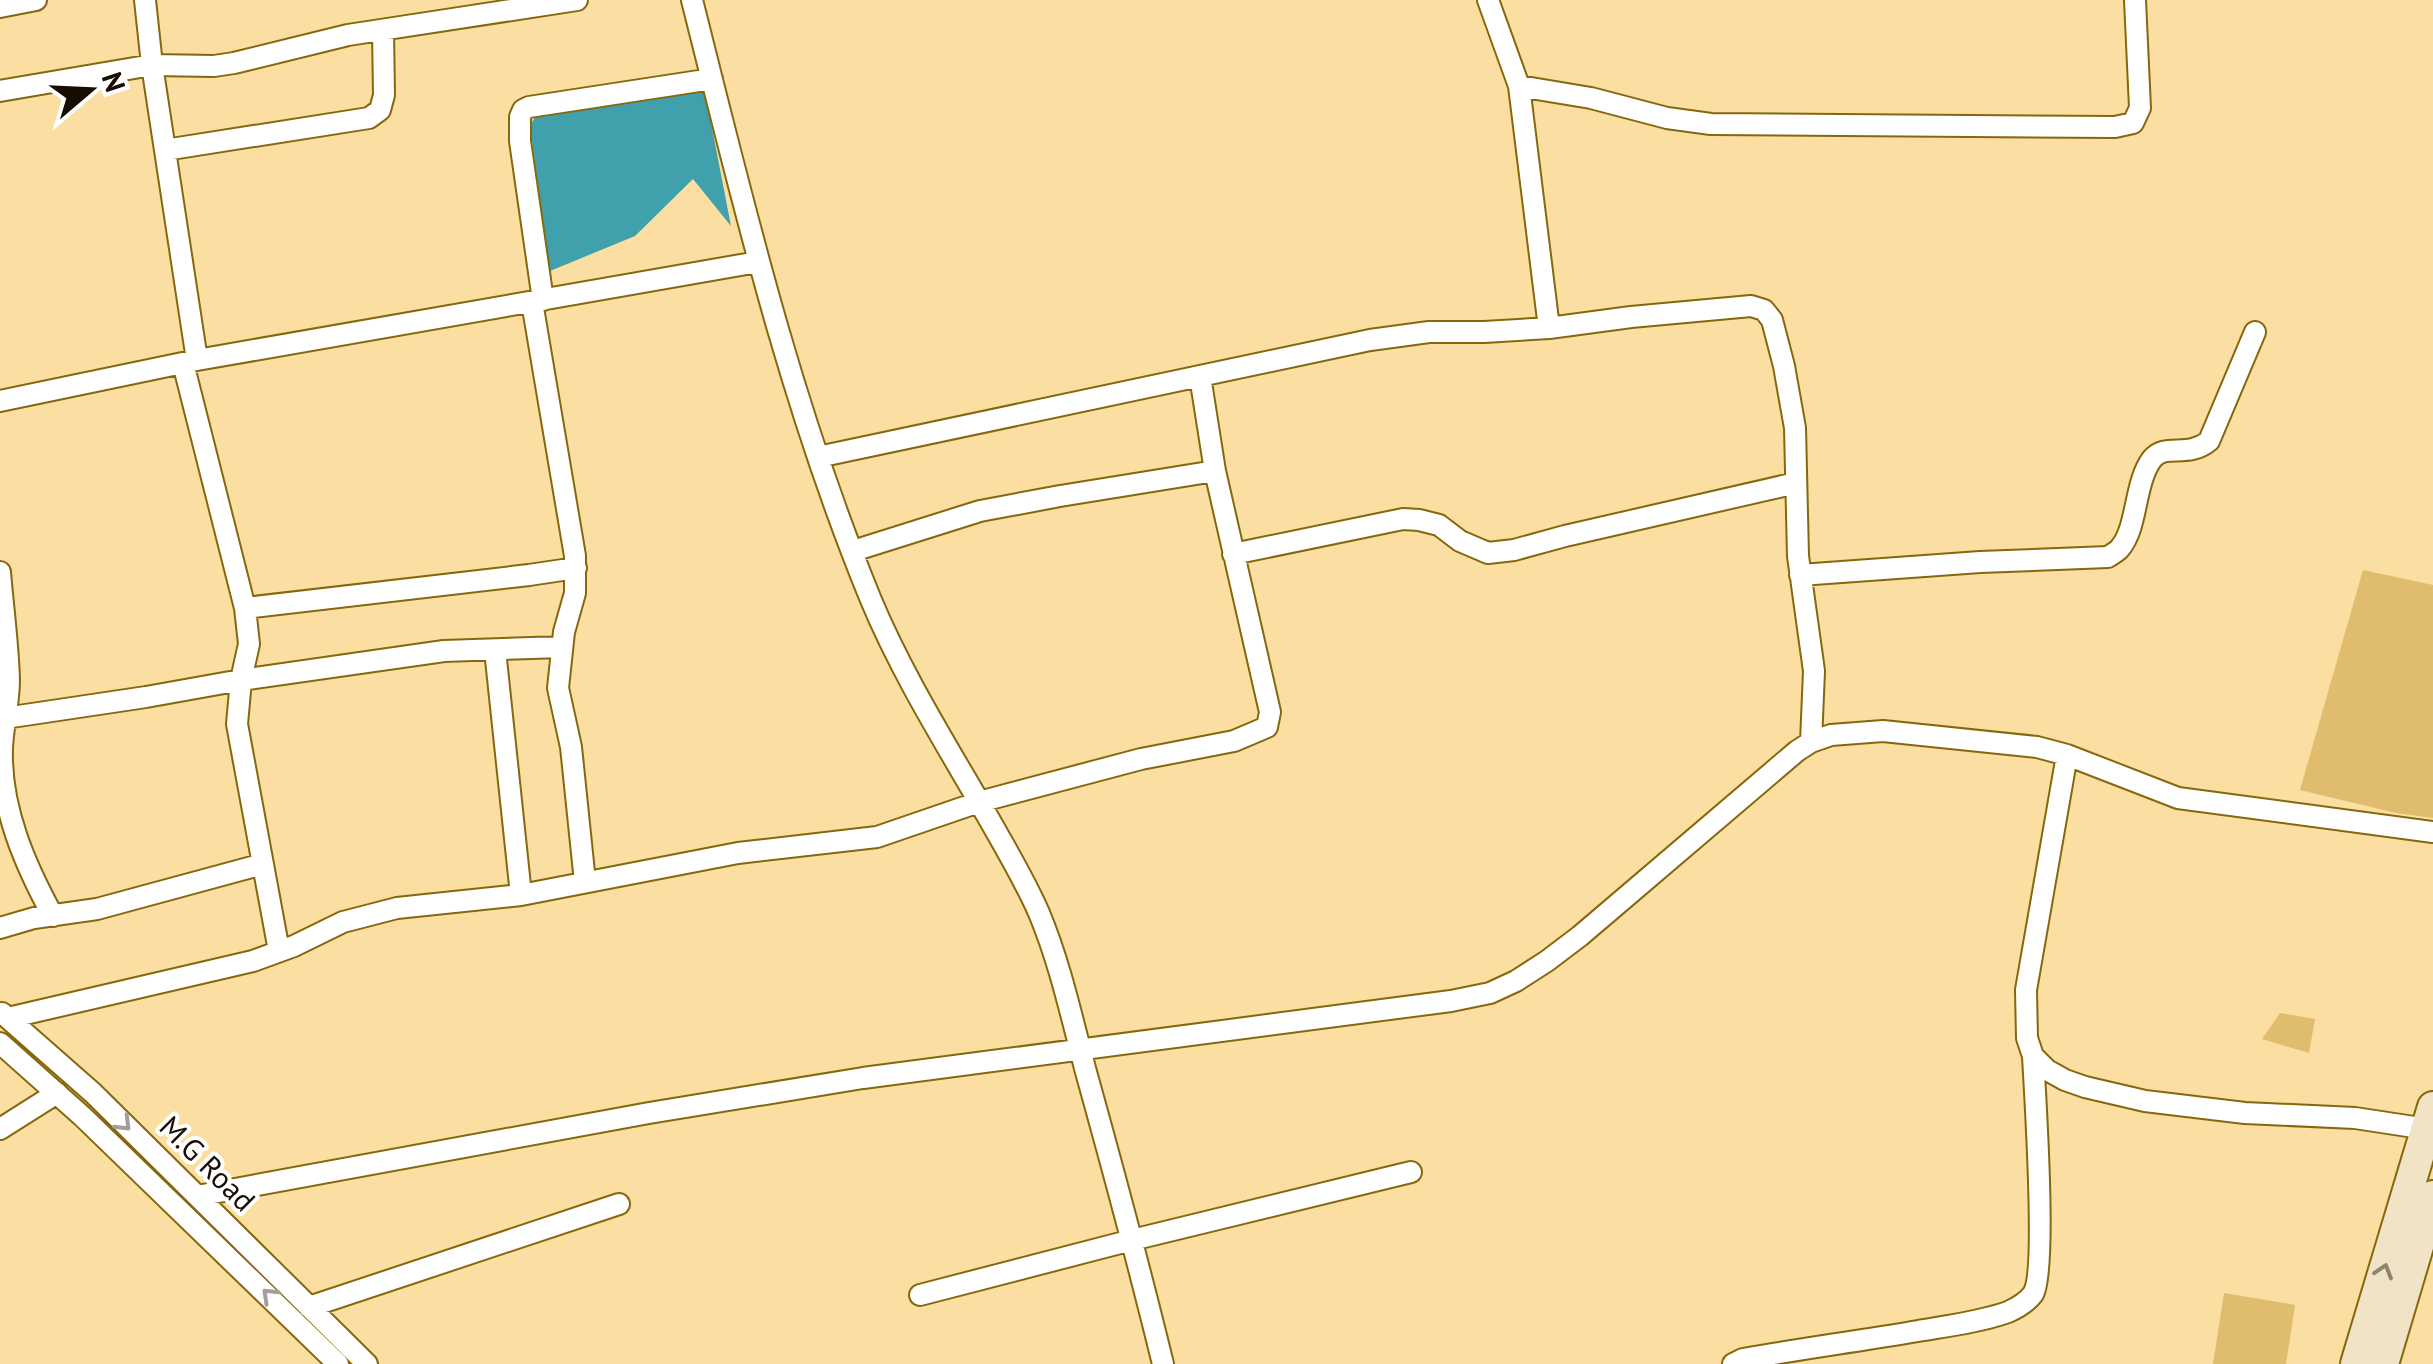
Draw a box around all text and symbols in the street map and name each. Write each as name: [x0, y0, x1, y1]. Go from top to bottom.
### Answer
north arrow: [40, 40, 140, 140]
text: N: [94, 67, 135, 96]
street label: M.G Road: [152, 1107, 264, 1219]
one-way arrow: [113, 1112, 131, 1130]
one-way arrow: [2372, 1263, 2393, 1280]
one-way arrow: [262, 1289, 281, 1307]

